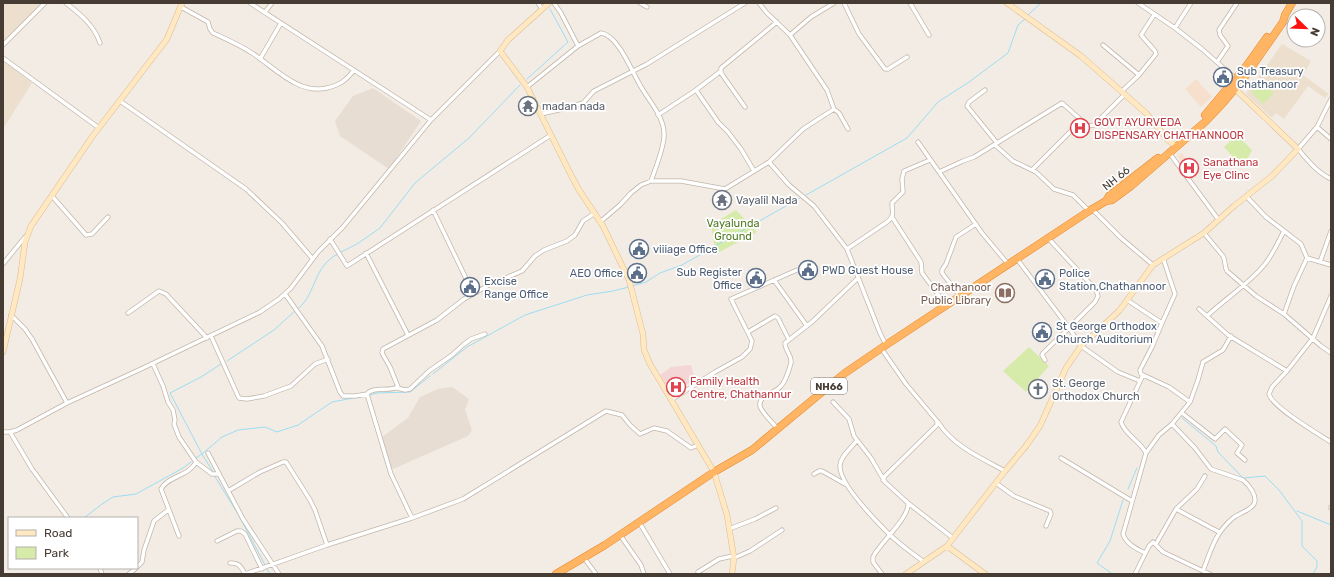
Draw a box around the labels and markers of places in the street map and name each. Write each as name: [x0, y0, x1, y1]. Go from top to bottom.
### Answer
place label: Sub Treasury Chathanoor: [1237, 65, 1304, 91]
public building icon: Sub Treasury Chathanoor: [1212, 66, 1234, 88]
temple icon: madan nada: [517, 95, 539, 117]
place label: madan nada: [542, 100, 605, 113]
place label: GOVT AYURVEDA DISPENSARY CHATHANNOOR: [1094, 116, 1244, 142]
hospital icon: GOVT AYURVEDA DISPENSARY CHATHANNOOR: [1069, 117, 1091, 139]
place label: Sanathana Eye Clinc: [1203, 156, 1258, 182]
hospital icon: Sanathana Eye Clinc: [1178, 157, 1200, 179]
temple icon: Vayalil Nada: [711, 189, 733, 211]
place label: Vayalil Nada: [736, 194, 798, 207]
public building icon: viiiage Office: [628, 238, 650, 260]
place label: viiiage Office: [653, 243, 718, 256]
public building icon: PWD Guest House: [797, 259, 819, 281]
public building icon: AEO Office: [626, 262, 648, 284]
place label: PWD Guest House: [822, 264, 914, 277]
place label: Sub Register Office: [677, 266, 743, 292]
place label: AEO Office: [570, 267, 623, 280]
public building icon: Sub Register Office: [745, 267, 767, 289]
place label: Police Station,Chathannoor: [1059, 267, 1167, 293]
public building icon: Police Station,Chathannoor: [1034, 268, 1056, 290]
place label: Excise Range Office: [484, 275, 548, 301]
public building icon: Excise Range Office: [459, 276, 481, 298]
place label: Chathanoor Public Library: [921, 281, 992, 307]
library icon: Chathanoor Public Library: [994, 282, 1016, 304]
place label: St George Orthodox Church Auditorium: [1056, 320, 1157, 346]
public building icon: St George Orthodox Church Auditorium: [1031, 321, 1053, 343]
place label: Family Health Centre, Chathannur: [690, 375, 792, 401]
hospital icon: Family Health Centre, Chathannur: [665, 376, 687, 398]
place label: St. George Orthodox Church: [1052, 377, 1140, 403]
church icon: St. George Orthodox Church: [1027, 378, 1049, 400]

